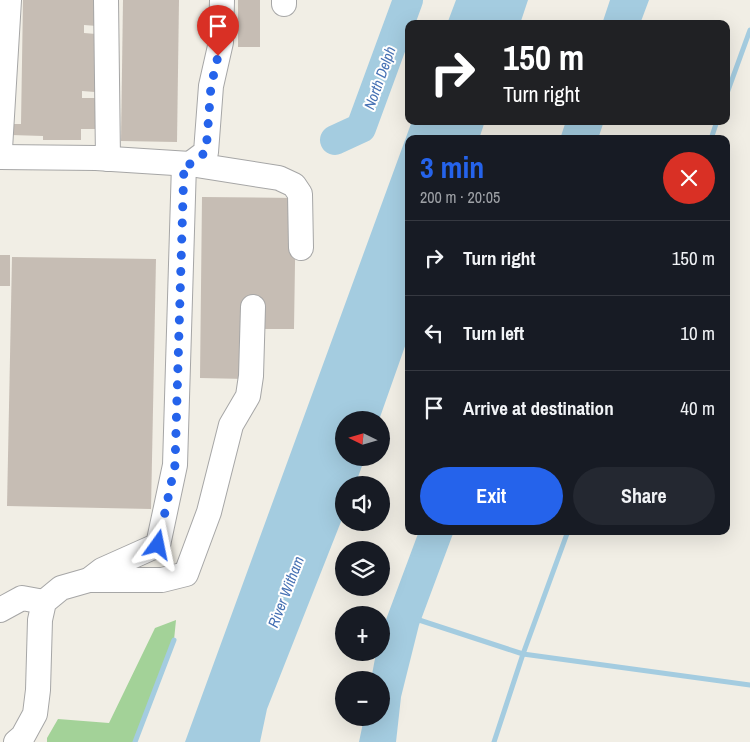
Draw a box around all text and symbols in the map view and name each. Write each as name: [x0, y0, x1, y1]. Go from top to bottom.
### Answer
pin: [197, 5, 239, 56]
icon: arrive: [204, 12, 232, 40]
text: 150 m: [503, 34, 584, 81]
icon: right: [420, 40, 485, 105]
water label: North Delph: [358, 43, 401, 112]
text: Turn right: [503, 79, 580, 109]
text: 3 min: [420, 147, 484, 187]
button: close: [663, 152, 715, 204]
text: 200 m · 20:05: [420, 186, 500, 208]
icon: right: [420, 244, 448, 272]
text: Turn right: [463, 245, 535, 271]
text: 150 m: [672, 245, 715, 271]
icon: left: [420, 319, 448, 347]
text: Turn left: [463, 320, 524, 346]
text: 10 m: [680, 320, 715, 346]
icon: arrive: [420, 394, 448, 422]
text: Arrive at destination: [463, 395, 614, 421]
text: 40 m: [680, 395, 715, 421]
north arrow: [335, 411, 390, 466]
map controls: [335, 411, 390, 726]
button: Exit: [420, 467, 563, 525]
button: Share: [573, 467, 715, 525]
button: sound: [335, 476, 390, 531]
position arrow: [131, 518, 183, 570]
button: layers: [335, 541, 390, 596]
water label: River Witham: [262, 553, 309, 631]
button: +: [335, 606, 390, 661]
button: −: [335, 671, 390, 726]

